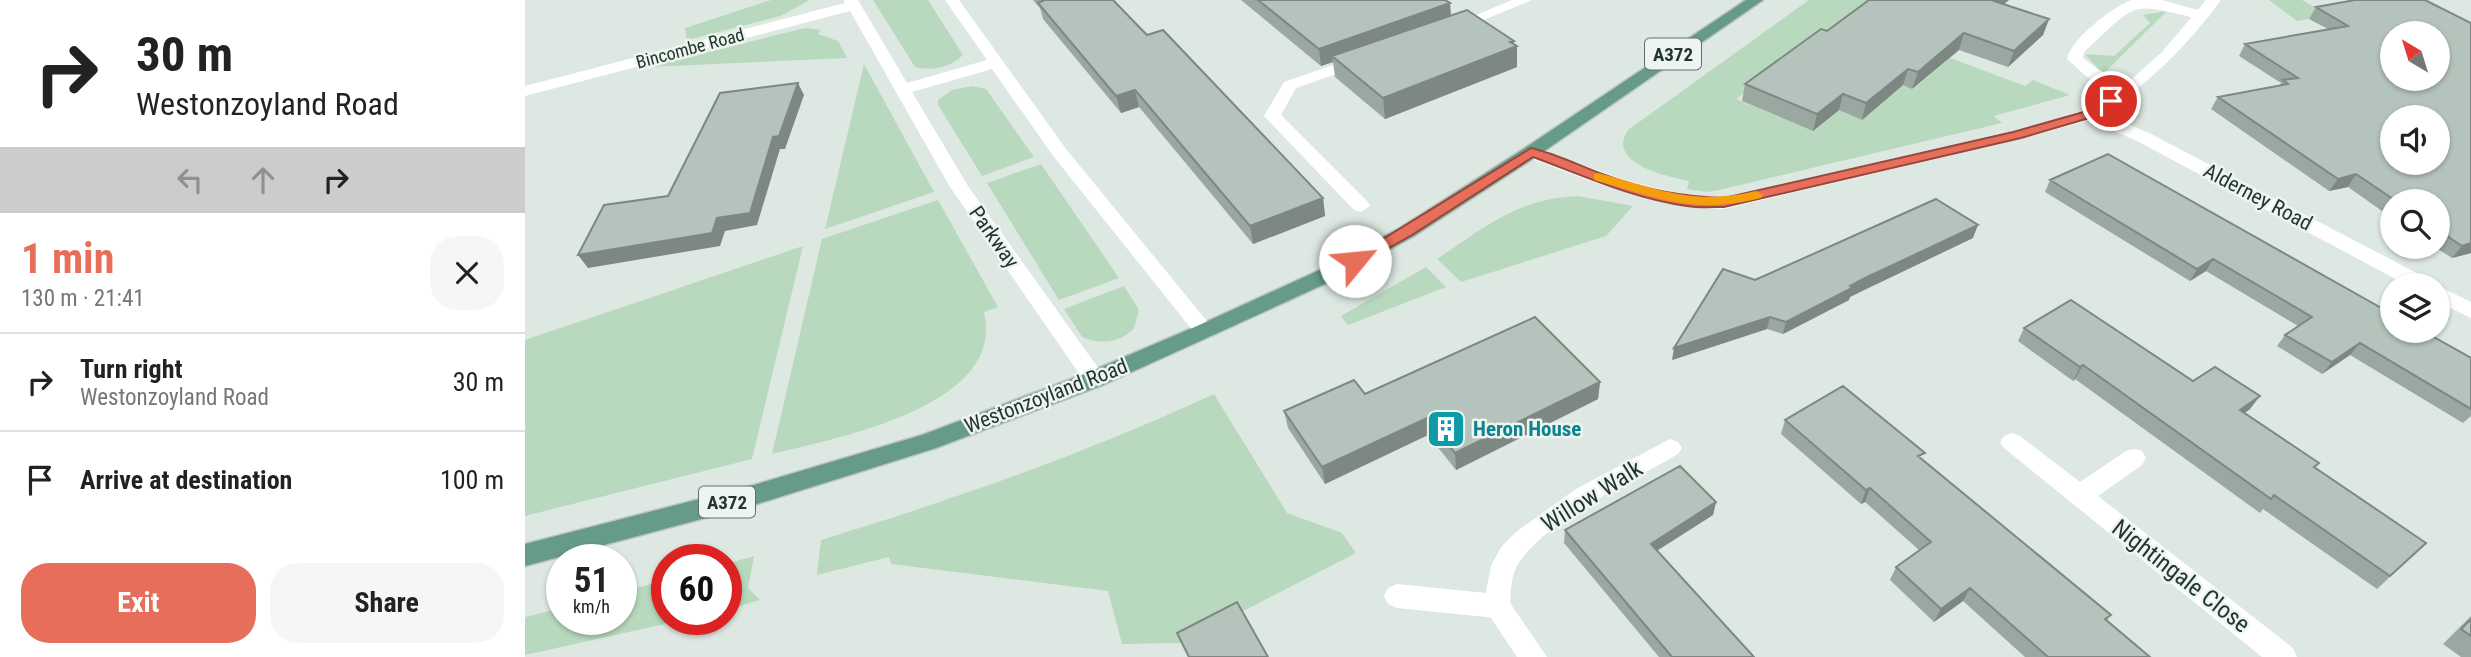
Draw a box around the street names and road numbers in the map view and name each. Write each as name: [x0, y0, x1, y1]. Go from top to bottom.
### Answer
street label: Bincombe Road: [634, 23, 746, 73]
road number: A372: [1645, 38, 1701, 70]
street label: Alderney Road: [2200, 158, 2316, 236]
street label: Parkway: [964, 202, 1024, 273]
street label: Westonzoyland Road: [961, 354, 1131, 438]
street label: Willow Walk: [1536, 454, 1648, 538]
road number: A372: [699, 486, 755, 517]
street label: Nightingale Close: [2107, 514, 2255, 638]

